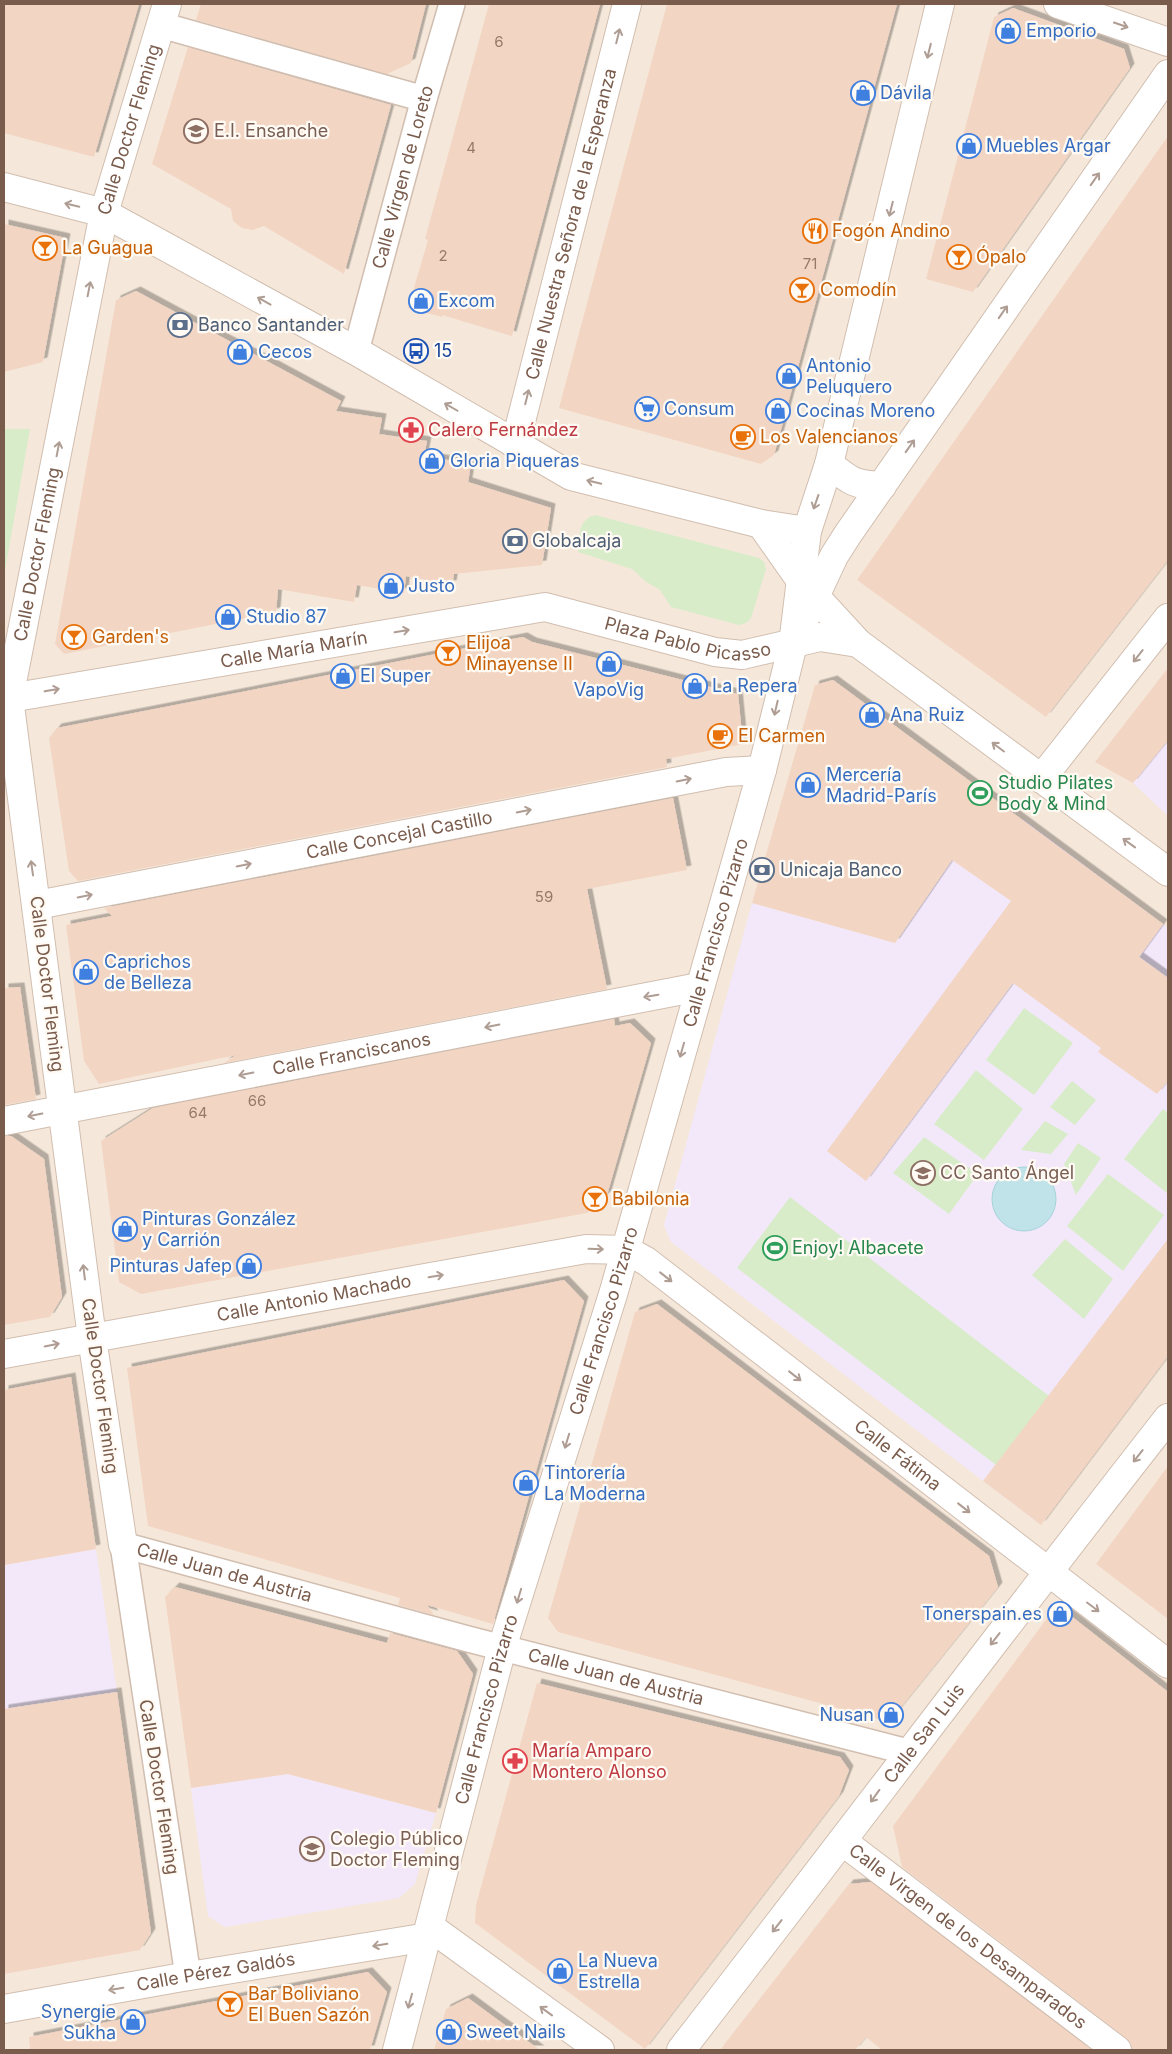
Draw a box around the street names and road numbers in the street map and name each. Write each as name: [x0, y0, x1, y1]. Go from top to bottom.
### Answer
street label: Calle Doctor Fleming: [93, 42, 164, 217]
street label: Calle Nuestra Señora de la Esperanza: [521, 66, 620, 382]
street label: Calle Virgen de Loreto: [368, 83, 437, 271]
street label: Calle Doctor Fleming: [9, 465, 64, 643]
street label: Plaza Pablo Picasso: [602, 612, 773, 665]
street label: Calle María Marín: [219, 626, 369, 672]
street label: Calle Concejal Castillo: [304, 806, 494, 863]
street label: Calle Francisco Pizarro: [678, 836, 752, 1030]
street label: Calle Doctor Fleming: [26, 895, 69, 1073]
street label: Calle Franciscanos: [271, 1028, 432, 1079]
street label: Calle Francisco Pizarro: [565, 1224, 642, 1418]
street label: Calle Antonio Machado: [215, 1270, 413, 1325]
street label: Calle Doctor Fleming: [78, 1297, 123, 1475]
street label: Calle Fátima: [850, 1415, 945, 1495]
street label: Calle Juan de Austria: [135, 1538, 315, 1606]
street label: Calle Francisco Pizarro: [451, 1612, 522, 1807]
street label: Calle Juan de Austria: [526, 1644, 706, 1709]
street label: Calle San Luis: [879, 1679, 968, 1787]
street label: Calle Doctor Fleming: [135, 1698, 184, 1876]
street label: Calle Virgen de los Desamparados: [845, 1839, 1091, 2033]
street label: Calle Pérez Galdós: [135, 1948, 297, 1995]

